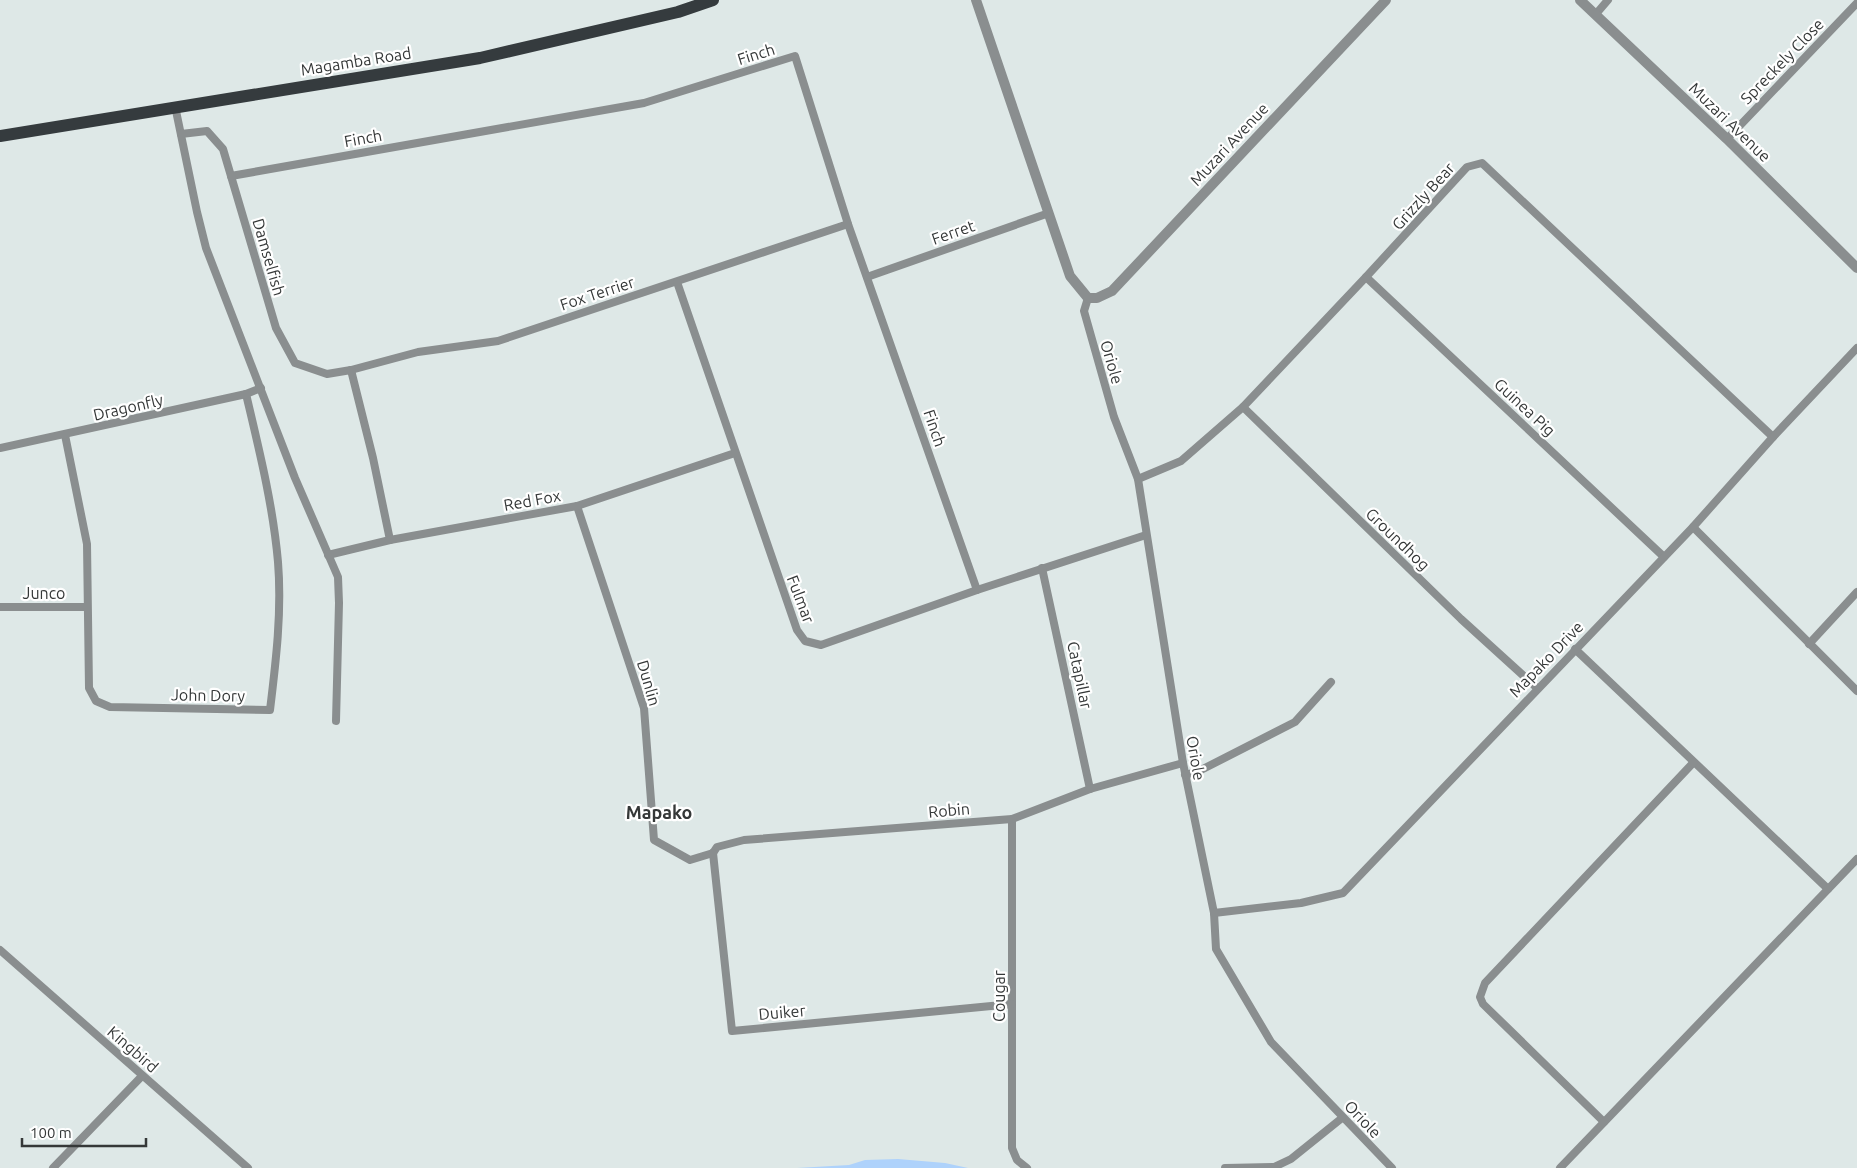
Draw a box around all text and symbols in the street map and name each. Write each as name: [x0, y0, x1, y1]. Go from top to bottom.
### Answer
street label: Spreckely Close: [1737, 15, 1827, 107]
street label: Finch: [735, 40, 777, 68]
street label: Magamba Road: [300, 43, 412, 79]
street label: Muzari Avenue: [1686, 79, 1774, 165]
street label: Muzari Avenue: [1186, 99, 1272, 189]
street label: Finch: [343, 126, 383, 150]
street label: Grizzly Bear: [1388, 159, 1458, 233]
street label: Damselfish: [249, 216, 289, 298]
street label: Ferret: [929, 216, 978, 248]
street label: Fox Terrier: [557, 273, 637, 313]
street label: Oriole: [1097, 338, 1127, 386]
street label: Guinea Pig: [1491, 374, 1559, 440]
street label: Dragonfly: [91, 390, 165, 424]
street label: Finch: [920, 407, 950, 449]
street label: Red Fox: [502, 486, 562, 514]
street label: Groundhog: [1362, 504, 1434, 574]
street label: Fulmar: [784, 573, 818, 625]
street label: Junco: [23, 584, 65, 602]
street label: Mapako Drive: [1505, 617, 1587, 701]
street label: Catapillar: [1064, 640, 1096, 710]
street label: Dunlin: [634, 658, 664, 708]
street label: John Dory: [171, 685, 245, 705]
street label: Oriole: [1183, 734, 1209, 782]
street label: Robin: [927, 799, 971, 821]
district label: Mapako: [626, 802, 692, 822]
street label: Cougar: [990, 970, 1008, 1022]
street label: Duiker: [758, 1001, 806, 1023]
street label: Kingbird: [104, 1022, 162, 1076]
street label: Oriole: [1341, 1097, 1385, 1141]
scale bar: [22, 1116, 146, 1148]
text: 100 m: [30, 1124, 72, 1141]

